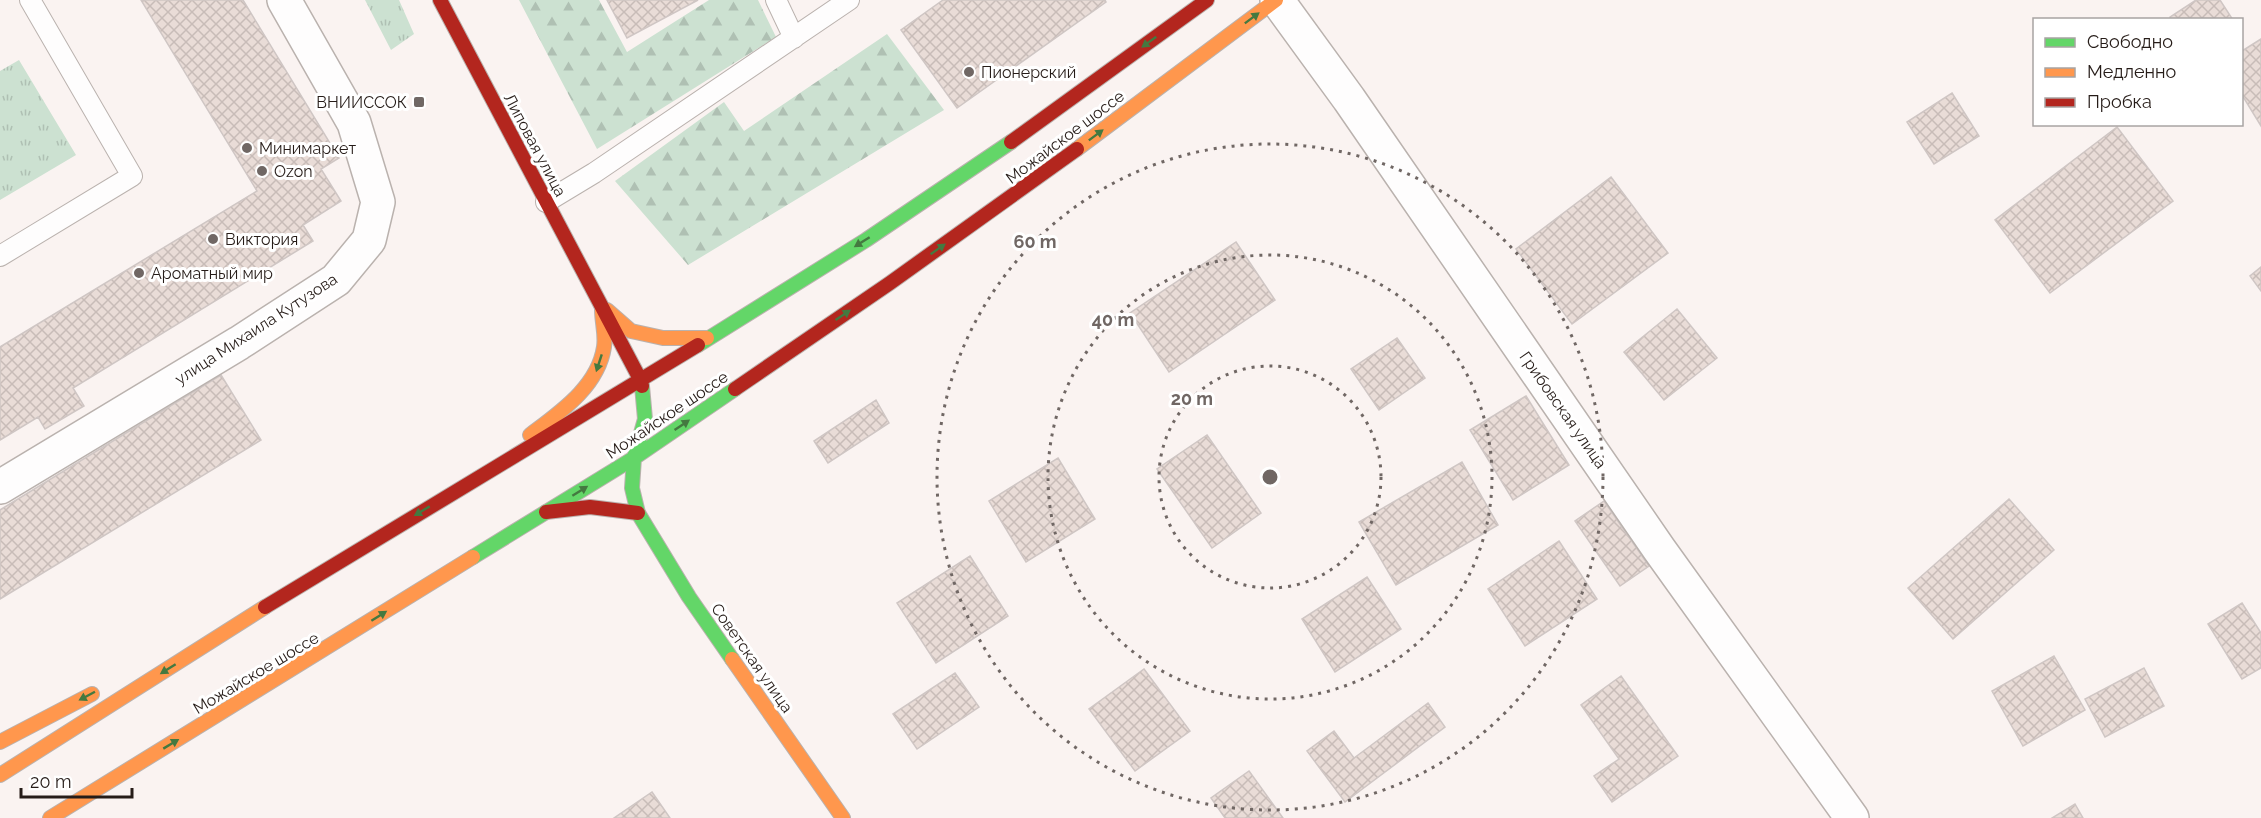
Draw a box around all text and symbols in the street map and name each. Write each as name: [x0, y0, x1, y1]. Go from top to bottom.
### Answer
one-way arrow: [1243, 12, 1259, 24]
legend: [2033, 18, 2243, 126]
text: Свободно: [2087, 31, 2173, 52]
one-way arrow: [1141, 36, 1156, 48]
text: Медленно: [2087, 61, 2176, 82]
place label: Пионерский: [981, 63, 1076, 82]
marker: Пионерский: [962, 65, 976, 79]
street label: Можайское шоссе: [1002, 86, 1128, 188]
street label: Липовая улица: [500, 90, 570, 200]
text: Пробка: [2087, 91, 2152, 112]
place label: ВНИИССОК: [316, 93, 407, 112]
marker: ВНИИССОК: [412, 95, 426, 109]
one-way arrow: [1087, 129, 1103, 141]
place label: Минимаркет: [259, 139, 356, 158]
marker: Минимаркет: [240, 141, 254, 155]
place label: Ozon: [274, 162, 313, 181]
marker: Ozon: [255, 164, 269, 178]
place label: Виктория: [225, 230, 298, 249]
text: 60 m: [1013, 231, 1057, 252]
marker: Виктория: [206, 232, 220, 246]
one-way arrow: [854, 237, 870, 248]
one-way arrow: [930, 244, 945, 256]
place label: Ароматный мир: [151, 264, 273, 283]
marker: Ароматный мир: [132, 266, 146, 280]
street label: улица Михаила Кутузова: [171, 269, 341, 389]
one-way arrow: [835, 309, 851, 321]
text: 40 m: [1092, 309, 1134, 330]
street label: Грибовская улица: [1516, 348, 1610, 472]
one-way arrow: [594, 354, 603, 372]
street label: Можайское шоссе: [602, 367, 732, 463]
text: 20 m: [1171, 388, 1213, 409]
one-way arrow: [674, 419, 690, 431]
centre of rings: [1260, 467, 1280, 487]
one-way arrow: [572, 486, 588, 497]
one-way arrow: [414, 506, 430, 517]
street label: Советская улица: [707, 600, 797, 716]
one-way arrow: [371, 611, 387, 622]
street label: Можайское шоссе: [190, 628, 322, 718]
one-way arrow: [160, 663, 176, 674]
one-way arrow: [79, 691, 96, 701]
one-way arrow: [163, 738, 179, 749]
scale bar: [21, 761, 132, 799]
text: 20 m: [30, 771, 72, 792]

